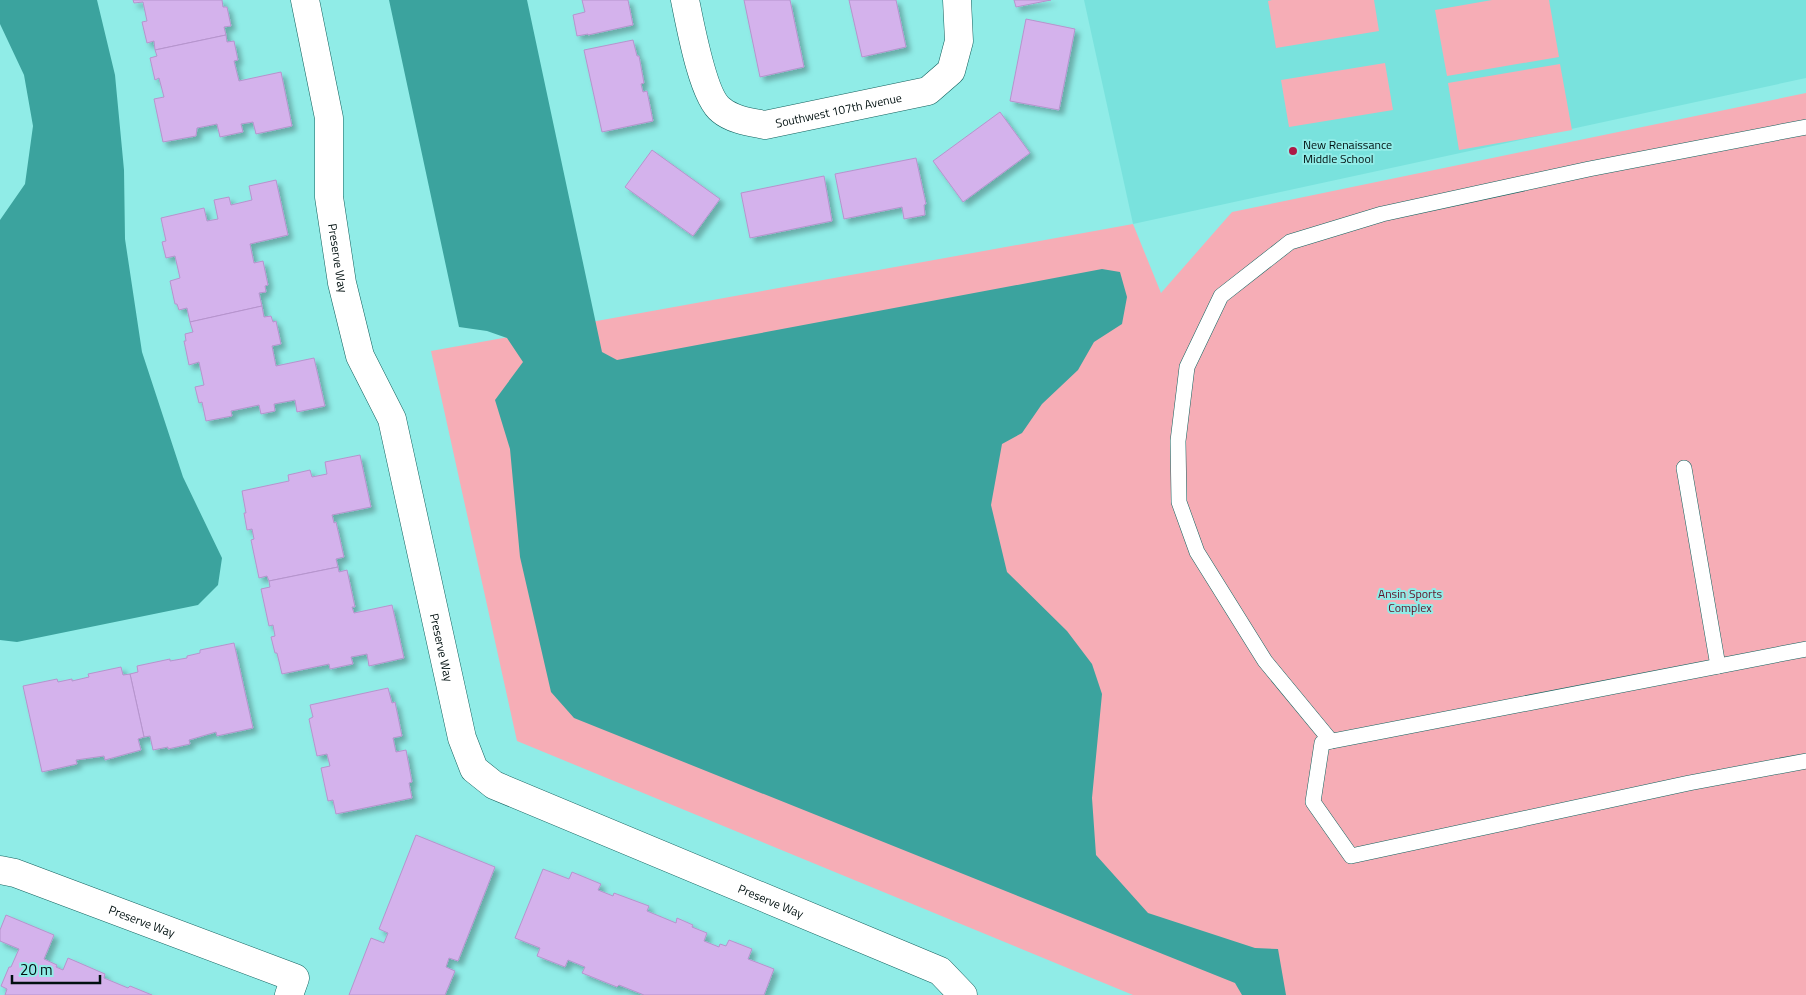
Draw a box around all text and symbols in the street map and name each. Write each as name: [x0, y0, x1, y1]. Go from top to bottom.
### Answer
street label: Southwest 107th Avenue: [774, 87, 903, 132]
place label: New Renaissance Middle School: [1303, 135, 1392, 168]
marker: New Renaissance Middle School: [1287, 145, 1299, 157]
street label: Preserve Way: [324, 222, 354, 295]
park label: Ansin Sports Complex: [1378, 584, 1442, 617]
street label: Preserve Way: [425, 611, 459, 684]
street label: Preserve Way: [735, 878, 807, 923]
street label: Preserve Way: [106, 900, 178, 942]
scale bar: [12, 952, 100, 984]
text: 20 m: [20, 958, 53, 981]

